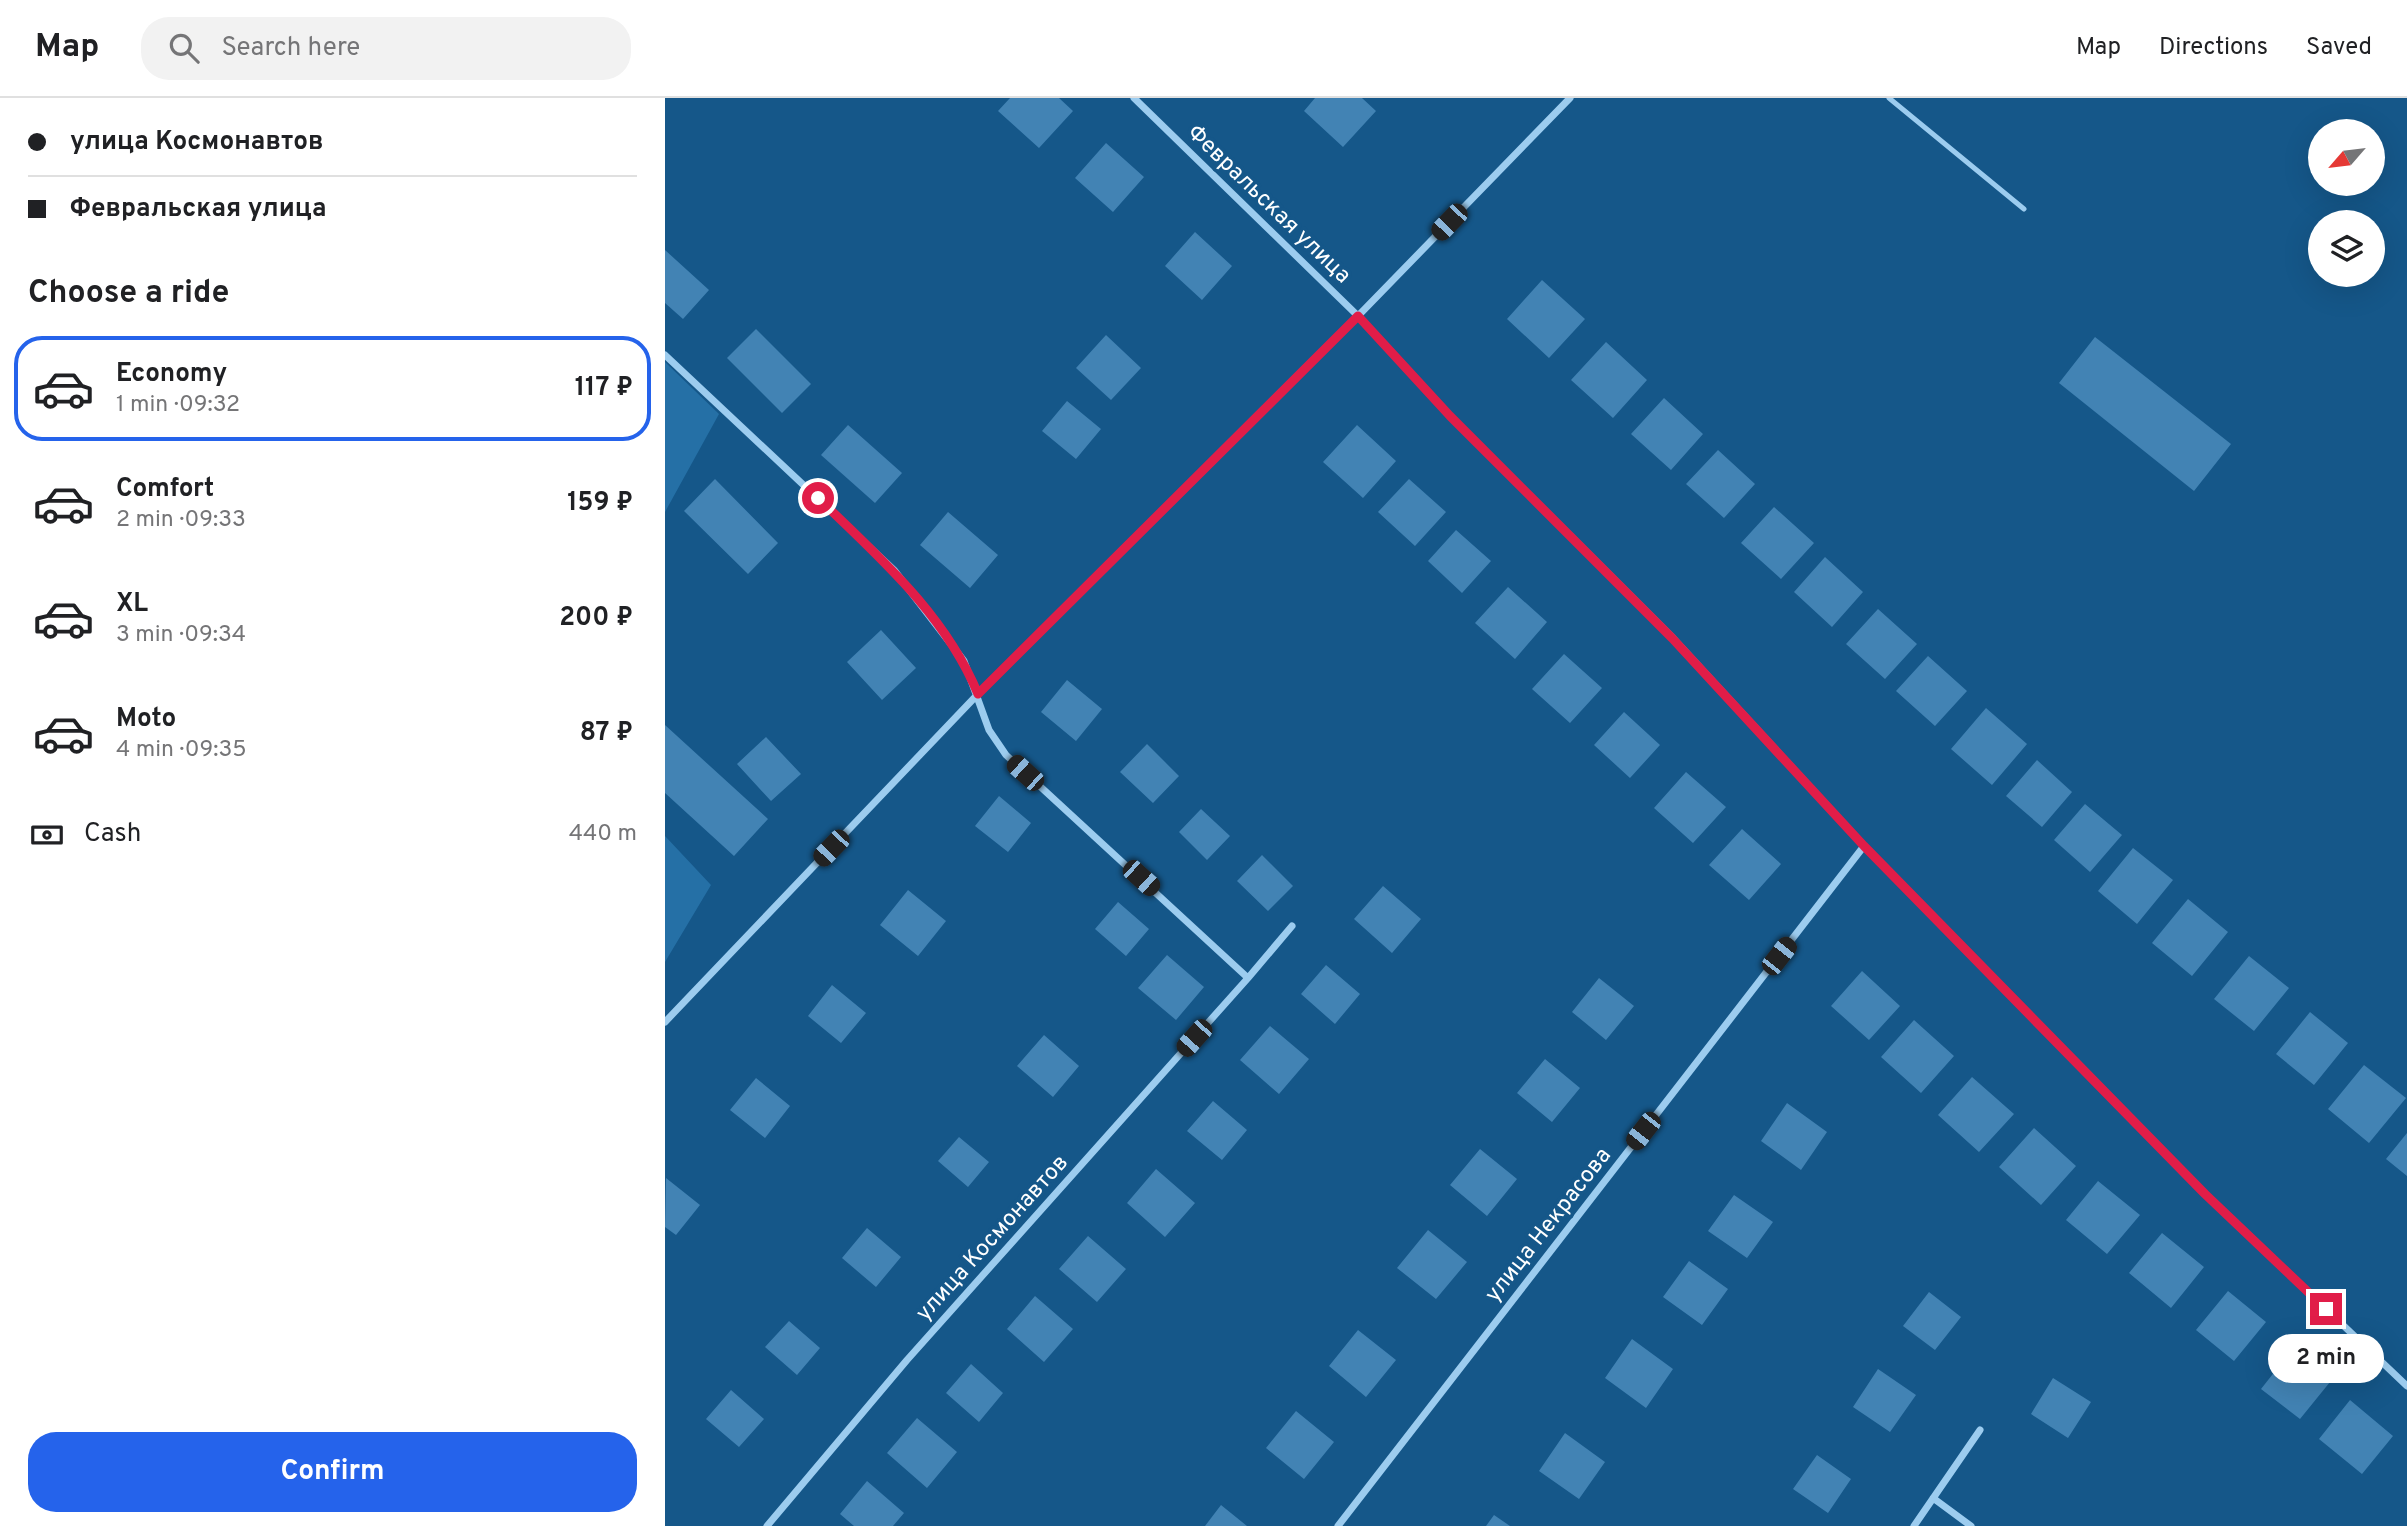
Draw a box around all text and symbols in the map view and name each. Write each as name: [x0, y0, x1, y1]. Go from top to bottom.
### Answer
search box: [141, 17, 631, 80]
text: Map: [35, 27, 99, 69]
icon: search: [165, 29, 203, 67]
text: Search here: [221, 32, 360, 65]
text: Map: [2076, 33, 2121, 63]
text: Directions: [2159, 33, 2268, 63]
text: Saved: [2306, 33, 2372, 63]
street label: Февральская улица: [1180, 119, 1356, 291]
north arrow: [2308, 119, 2385, 196]
map controls: [2308, 119, 2385, 287]
text: улица Космонавтов: [70, 126, 324, 159]
text: Февральская улица: [70, 193, 326, 226]
car: [1427, 200, 1472, 244]
button: layers: [2308, 210, 2385, 287]
text: Choose a ride: [28, 274, 229, 314]
icon: car: [32, 357, 95, 420]
text: Economy: [116, 358, 227, 391]
text: 117 ₽: [575, 372, 633, 405]
text: 1 min · 09:32: [116, 391, 240, 420]
icon: car: [32, 472, 95, 535]
text: Comfort: [116, 473, 214, 506]
route start: [802, 482, 834, 514]
text: 159 ₽: [567, 487, 633, 520]
text: 2 min · 09:33: [116, 506, 246, 535]
icon: car: [32, 587, 95, 650]
text: XL: [116, 588, 148, 621]
text: 200 ₽: [559, 602, 633, 635]
text: 3 min · 09:34: [116, 621, 246, 650]
icon: car: [32, 702, 95, 765]
text: Moto: [116, 703, 176, 736]
text: 87 ₽: [580, 717, 633, 750]
text: 4 min · 09:35: [116, 736, 247, 765]
car: [1003, 751, 1048, 795]
icon: cash: [28, 816, 66, 854]
text: Cash: [84, 818, 141, 851]
text: 440 m: [569, 820, 637, 849]
car: [809, 826, 854, 870]
car: [1119, 856, 1164, 900]
car: [1758, 933, 1801, 979]
car: [1173, 1015, 1216, 1061]
car: [1622, 1108, 1665, 1154]
street label: улица Некрасова: [1480, 1142, 1618, 1309]
street label: улица Космонавтов: [910, 1149, 1075, 1328]
route end: [2310, 1293, 2342, 1325]
callout: 2 min: [2268, 1334, 2384, 1382]
text: 2 min: [2296, 1344, 2356, 1373]
button: Confirm: [28, 1432, 637, 1512]

